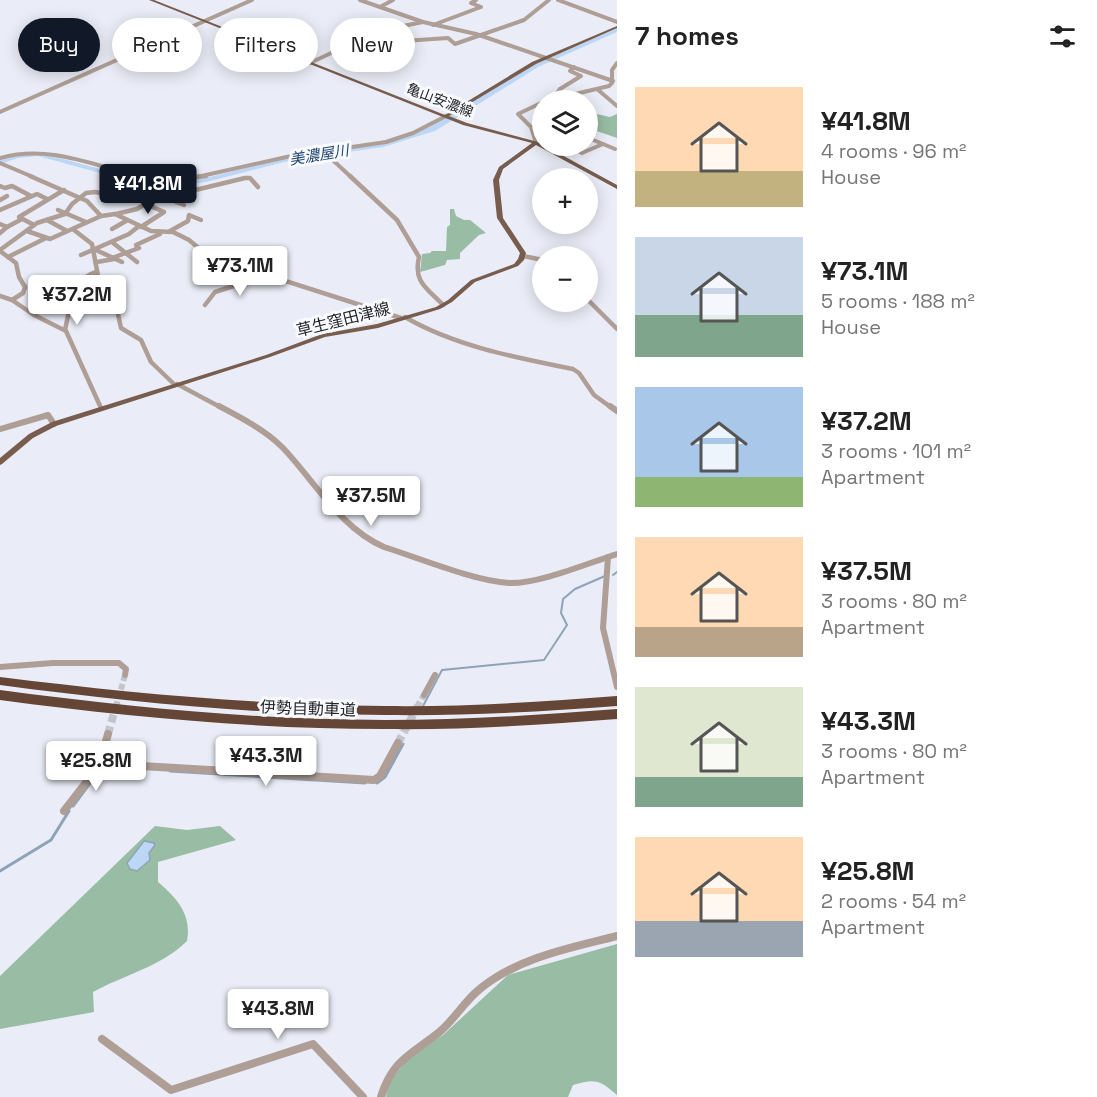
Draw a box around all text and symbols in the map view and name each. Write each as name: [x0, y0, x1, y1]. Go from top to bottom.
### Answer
chip: Buy: [18, 18, 100, 72]
chip: Rent: [112, 18, 202, 72]
chip: Filters: [214, 18, 318, 72]
chip: New: [330, 18, 415, 72]
text: 7 homes: [635, 19, 739, 53]
icon: filters: [1046, 20, 1079, 53]
street label: 亀山安濃線: [404, 79, 476, 121]
map controls: [532, 90, 598, 312]
button: layers: [532, 90, 598, 156]
text: ¥41.8M: [821, 104, 911, 138]
icon: home: [683, 111, 755, 183]
text: 4 rooms · 96 m²: [821, 138, 966, 164]
water label: 美濃屋川: [288, 140, 352, 169]
pin: ¥41.8M: [99, 164, 197, 215]
text: House: [821, 164, 881, 190]
button: +: [532, 168, 598, 234]
text: ¥41.8M: [114, 170, 183, 196]
pin: ¥73.1M: [191, 246, 289, 297]
button: −: [532, 246, 598, 312]
text: ¥73.1M: [206, 252, 274, 278]
text: ¥73.1M: [821, 254, 908, 288]
icon: home: [683, 261, 755, 333]
pin: ¥37.2M: [28, 275, 126, 326]
text: ¥37.2M: [42, 281, 112, 307]
text: 5 rooms · 188 m²: [821, 288, 975, 314]
street label: 草生窪田津線: [294, 298, 392, 341]
text: House: [821, 314, 881, 340]
text: ¥37.2M: [821, 404, 912, 438]
icon: home: [683, 411, 755, 483]
text: 3 rooms · 101 m²: [821, 438, 971, 464]
text: Apartment: [821, 464, 925, 490]
pin: ¥37.5M: [322, 476, 420, 527]
text: ¥37.5M: [336, 482, 406, 508]
text: ¥37.5M: [821, 554, 912, 588]
icon: home: [683, 561, 755, 633]
text: 3 rooms · 80 m²: [821, 588, 967, 614]
text: Apartment: [821, 614, 925, 640]
street label: 伊勢自動車道: [260, 696, 356, 721]
text: ¥43.3M: [821, 704, 916, 738]
icon: home: [683, 711, 755, 783]
pin: ¥43.3M: [217, 736, 315, 787]
text: 3 rooms · 80 m²: [821, 738, 967, 764]
pin: ¥25.8M: [47, 741, 145, 792]
text: ¥43.3M: [229, 742, 303, 768]
text: ¥25.8M: [60, 747, 132, 773]
text: Apartment: [821, 764, 925, 790]
text: ¥25.8M: [821, 854, 914, 888]
icon: home: [683, 861, 755, 933]
text: 2 rooms · 54 m²: [821, 888, 966, 914]
text: Apartment: [821, 914, 925, 940]
pin: ¥43.8M: [229, 989, 327, 1040]
text: ¥43.8M: [242, 995, 314, 1021]

